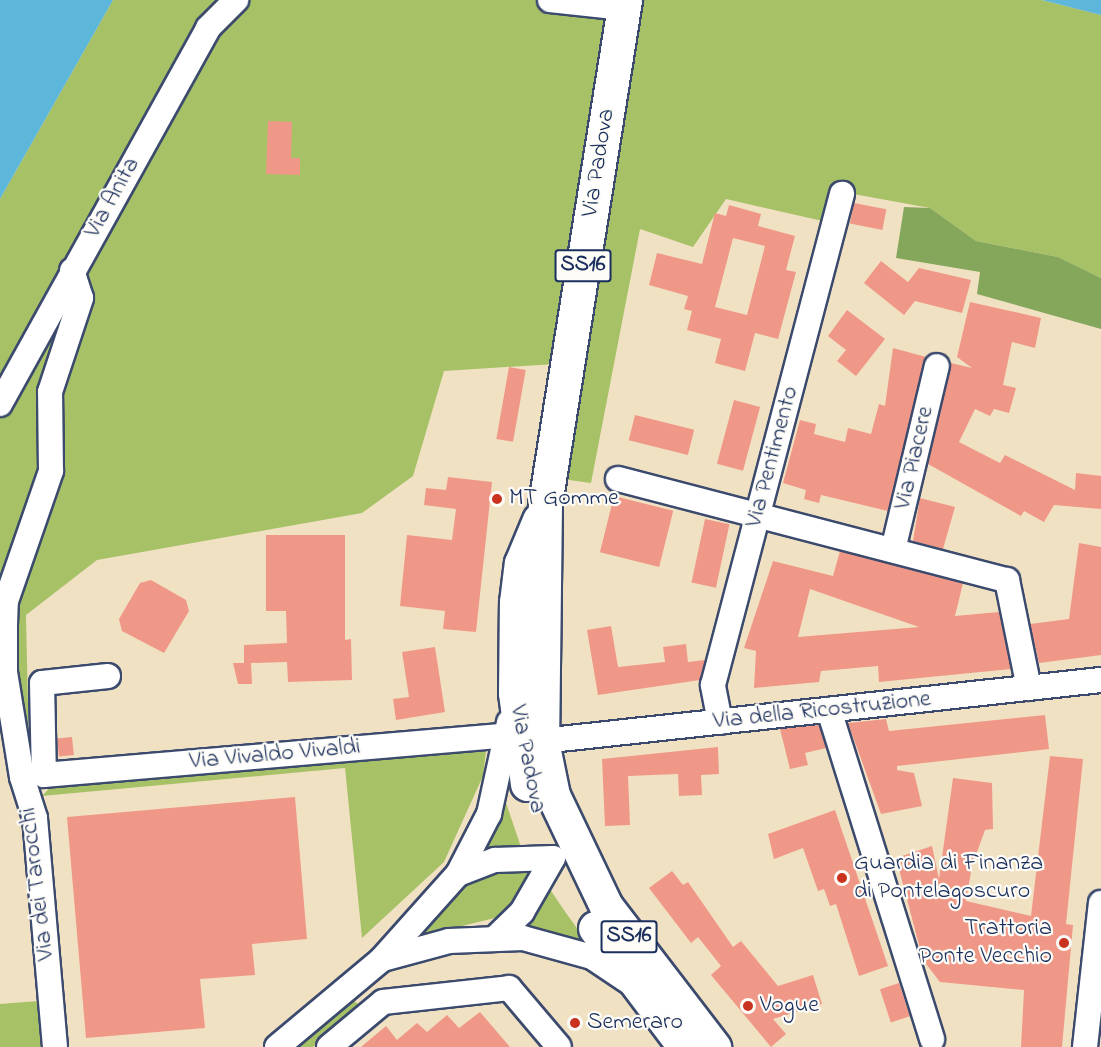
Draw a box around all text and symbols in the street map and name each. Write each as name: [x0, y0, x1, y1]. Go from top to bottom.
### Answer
street label: Via Padova: [576, 107, 622, 219]
street label: Via Anita: [79, 153, 147, 243]
road number: SS16: [554, 247, 612, 285]
street label: Via Pentimento: [740, 383, 806, 531]
street label: Via Piacere: [889, 404, 941, 512]
place label: MT Gomme: [509, 485, 619, 513]
marker: MT Gomme: [490, 492, 504, 506]
street label: Via della Ricostruzione: [712, 685, 932, 737]
street label: Via Padova: [502, 703, 552, 815]
street label: Via Vivaldo Vivaldi: [188, 733, 362, 777]
street label: Via dei Tarocchi: [14, 806, 62, 962]
place label: Guardia di Finanza di Pontelagoscuro: [854, 850, 1043, 906]
marker: Guardia di Finanza di Pontelagoscuro: [835, 871, 849, 885]
place label: Trattoria Ponte Vecchio: [919, 915, 1052, 971]
road number: SS16: [600, 918, 658, 956]
marker: Trattoria Ponte Vecchio: [1057, 936, 1071, 950]
place label: Vogue: [760, 992, 819, 1020]
marker: Vogue: [741, 999, 755, 1013]
place label: Semeraro: [587, 1009, 683, 1037]
marker: Semeraro: [568, 1016, 582, 1030]

